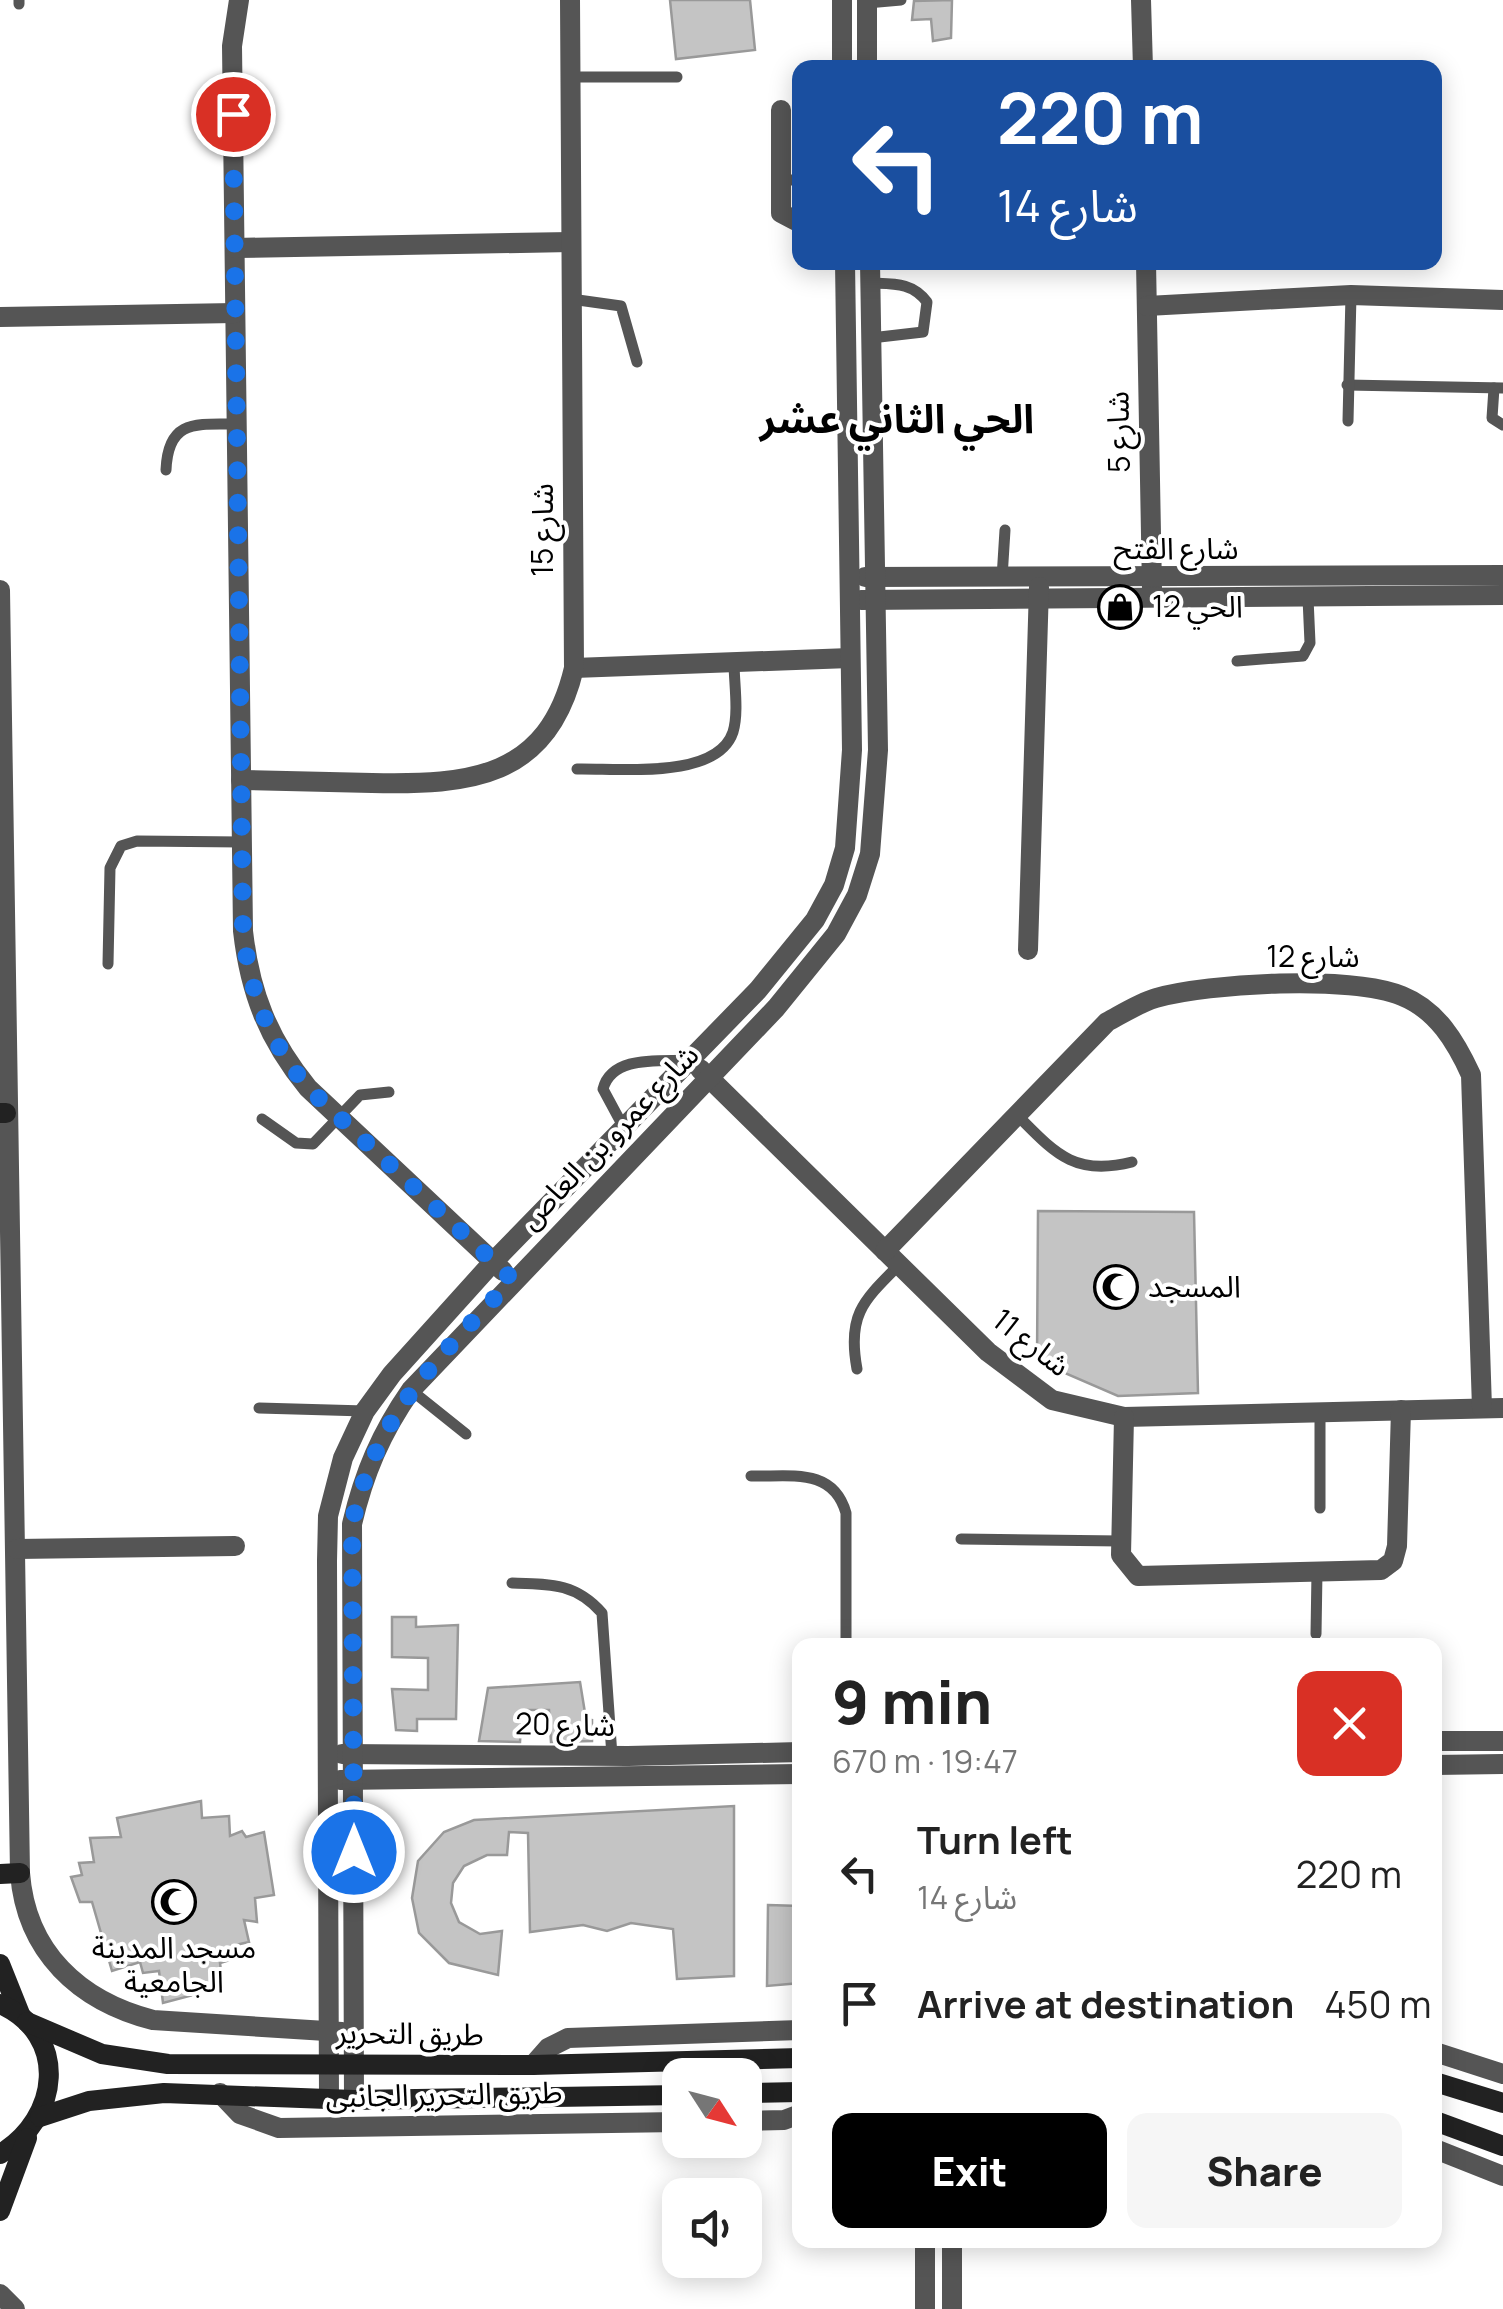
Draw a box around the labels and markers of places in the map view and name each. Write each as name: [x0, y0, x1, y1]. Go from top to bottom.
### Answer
pin: [191, 72, 276, 157]
shop icon: الحي 12: [1097, 584, 1143, 630]
place label: الحي 12: [1152, 585, 1243, 630]
mosque icon: المسجد: [1093, 1264, 1139, 1310]
place label: المسجد: [1148, 1265, 1241, 1306]
mosque icon: مسجد المدينة الجامعية: [151, 1879, 197, 1925]
place label: مسجد المدينة الجامعية: [92, 1926, 256, 2001]

